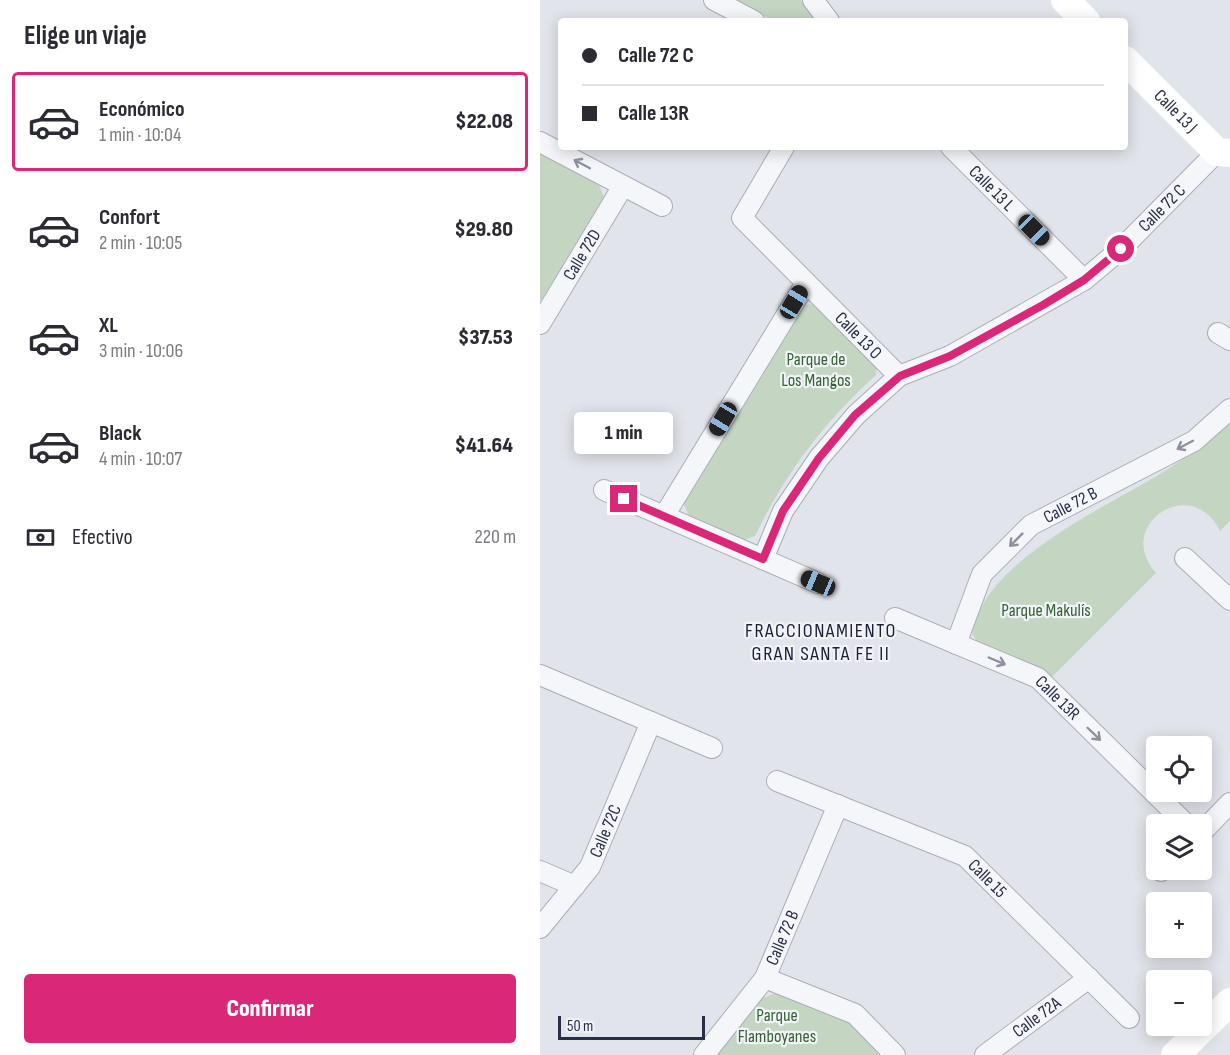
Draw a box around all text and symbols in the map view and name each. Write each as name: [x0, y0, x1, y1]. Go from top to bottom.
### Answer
text: Elige un viaje: [24, 20, 147, 52]
text: Calle 72 C: [618, 42, 694, 69]
street label: Calle 13 J: [1150, 85, 1202, 137]
icon: car: [27, 95, 81, 149]
text: Económico: [99, 96, 185, 123]
text: Calle 13R: [618, 100, 689, 127]
text: $22.08: [455, 108, 513, 135]
text: 1 min · 10:04: [99, 123, 181, 147]
one-way arrow: [573, 158, 591, 169]
street label: Calle 13 L: [965, 161, 1019, 216]
street label: Calle 72 C: [1134, 180, 1190, 236]
icon: car: [27, 203, 81, 257]
text: Confort: [99, 204, 160, 231]
car: [1015, 211, 1053, 249]
text: $29.80: [454, 216, 513, 243]
street label: Calle 72D: [559, 226, 606, 284]
text: 2 min · 10:05: [99, 231, 182, 255]
route start: [1107, 235, 1134, 262]
car: [777, 282, 811, 322]
street label: Calle 13 O: [830, 308, 886, 364]
icon: car: [27, 311, 81, 365]
text: XL: [99, 312, 118, 339]
text: $37.53: [458, 324, 513, 351]
text: 3 min · 10:06: [99, 339, 183, 363]
park label: Parque de Los Mangos: [781, 349, 851, 391]
car: [706, 399, 740, 439]
callout: 1 min: [574, 412, 674, 454]
icon: car: [27, 419, 81, 473]
text: Black: [99, 420, 141, 447]
text: 1 min: [604, 421, 643, 445]
text: $41.64: [455, 432, 513, 459]
one-way arrow: [1176, 440, 1194, 451]
text: 4 min · 10:07: [99, 447, 182, 471]
street label: Calle 72 B: [1040, 483, 1101, 528]
route end: [610, 485, 637, 512]
icon: cash: [24, 521, 57, 554]
text: Efectivo: [72, 524, 133, 551]
text: 220 m: [475, 525, 516, 549]
one-way arrow: [1008, 533, 1023, 548]
car: [798, 568, 838, 598]
park label: Parque Makulís: [1001, 600, 1091, 621]
district label: FRACCIONAMIENTO GRAN SANTA FE II: [745, 619, 897, 666]
one-way arrow: [987, 656, 1005, 667]
street label: Calle 13R: [1031, 671, 1084, 725]
one-way arrow: [1087, 726, 1102, 741]
map controls: [1146, 736, 1212, 1036]
button: locate: [1146, 736, 1212, 802]
street label: Calle 72C: [585, 801, 626, 861]
button: layers: [1146, 814, 1212, 880]
street label: Calle 15: [963, 855, 1011, 902]
button: +: [1146, 892, 1212, 958]
street label: Calle 72 B: [762, 907, 803, 969]
button: −: [1146, 970, 1212, 1036]
button: Confirmar: [24, 974, 516, 1043]
street label: Calle 72A: [1009, 992, 1065, 1042]
park label: Parque Flamboyanes: [738, 1005, 816, 1047]
scale bar: [558, 1013, 705, 1040]
text: 50 m: [567, 1017, 593, 1036]

